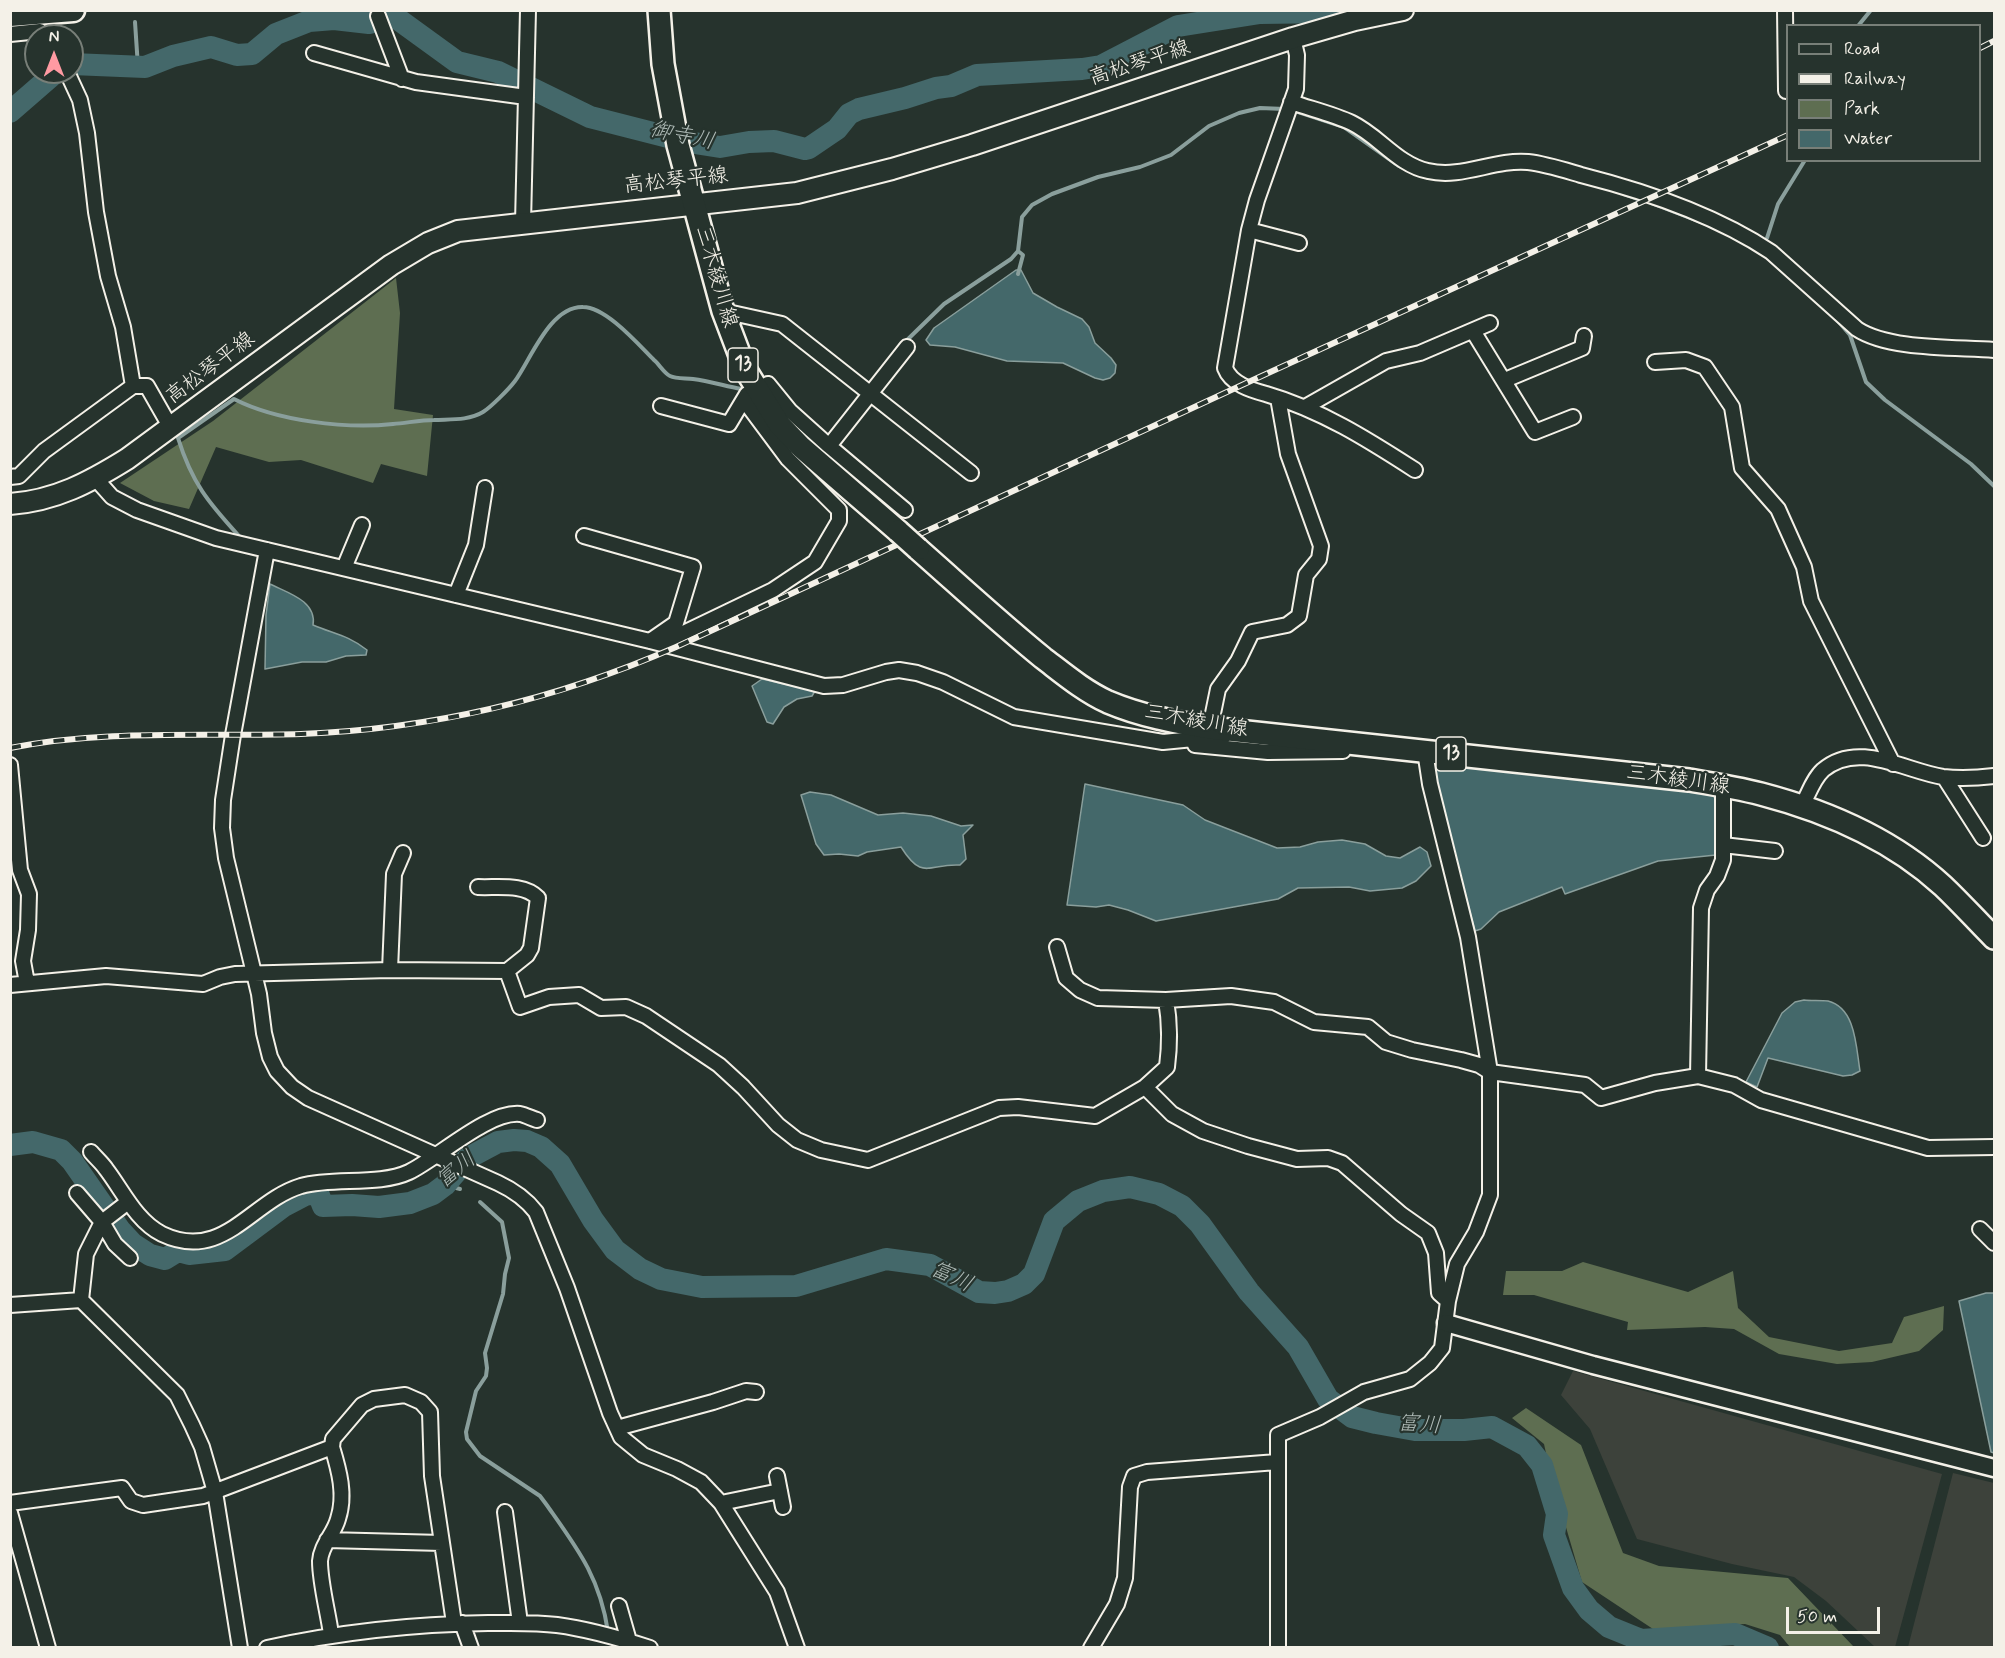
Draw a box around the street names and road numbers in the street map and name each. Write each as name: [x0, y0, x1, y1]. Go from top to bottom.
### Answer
street label: 高松琴平線: [1086, 36, 1194, 92]
street label: 高松琴平線: [622, 164, 730, 200]
street label: 三木綾川線: [688, 223, 742, 331]
street label: 高松琴平線: [161, 327, 261, 411]
road number: 13: [728, 348, 758, 382]
street label: 三木綾川線: [1142, 700, 1250, 744]
road number: 13: [1436, 737, 1466, 771]
street label: 三木綾川線: [1624, 761, 1732, 801]

